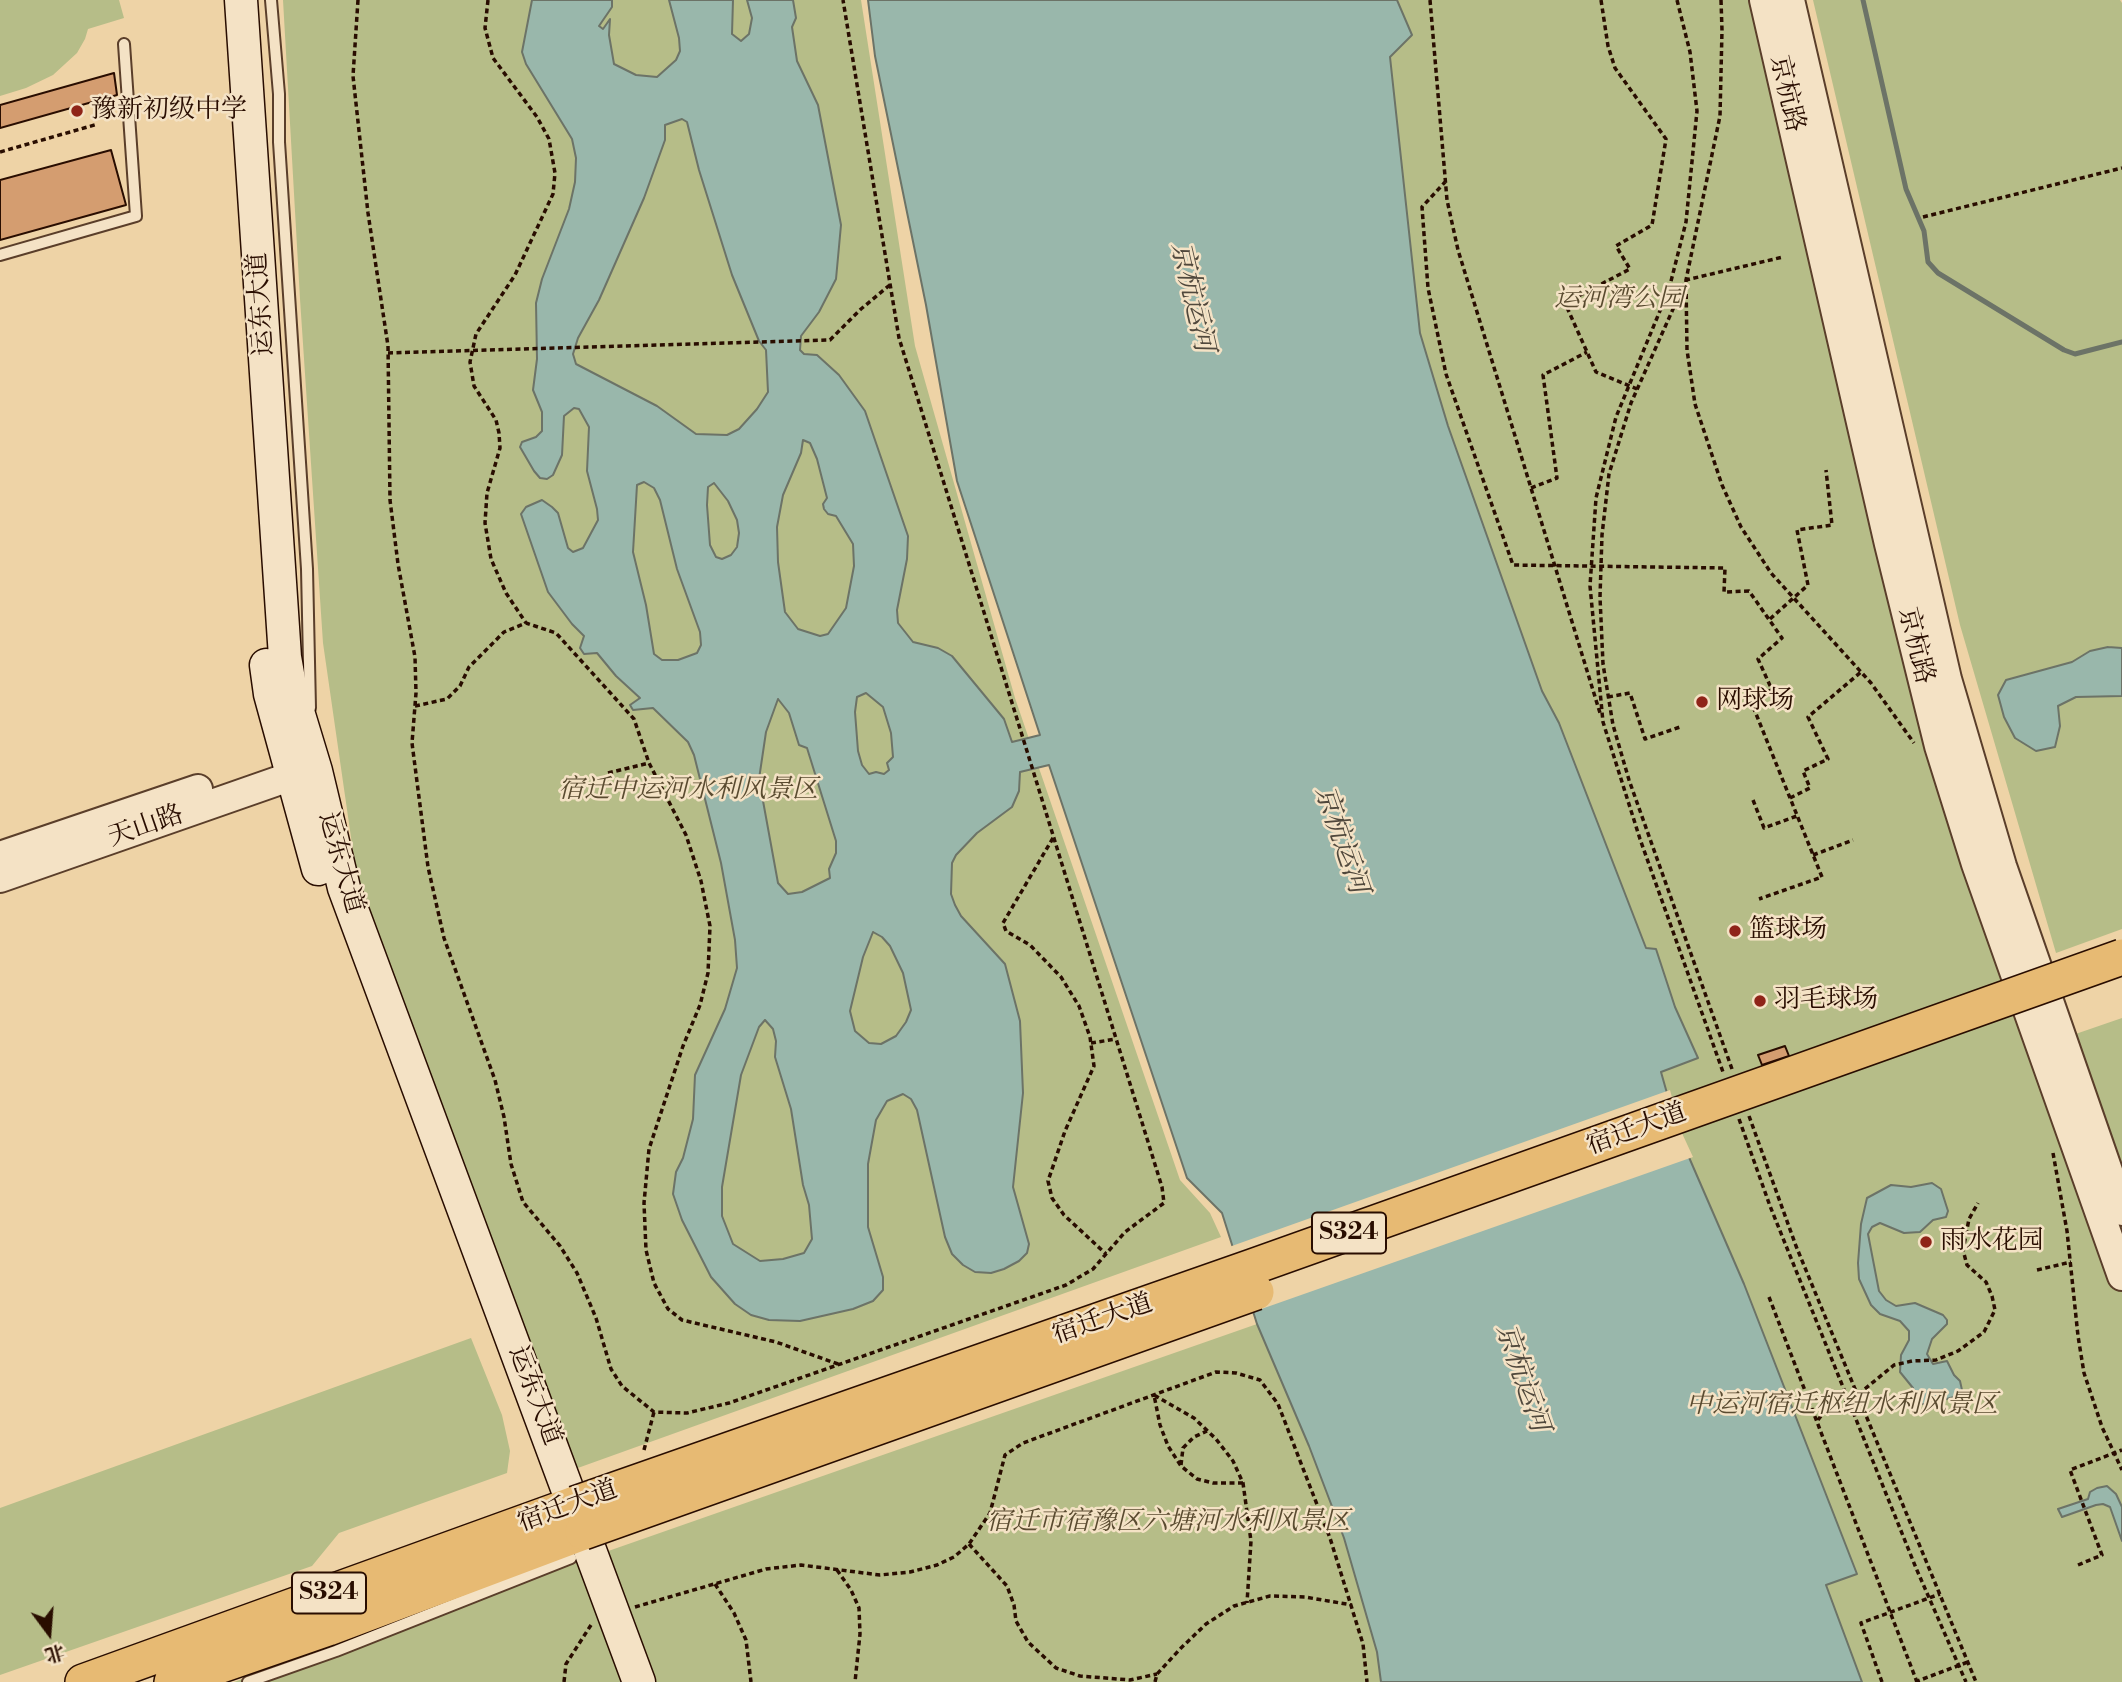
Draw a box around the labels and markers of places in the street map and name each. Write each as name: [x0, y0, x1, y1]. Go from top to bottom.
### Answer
place label: 豫新初级中学: [91, 95, 247, 127]
marker: 豫新初级中学: [69, 103, 85, 119]
place label: 网球场: [1716, 686, 1794, 718]
marker: 网球场: [1694, 694, 1710, 710]
place label: 篮球场: [1749, 915, 1827, 947]
marker: 篮球场: [1727, 923, 1743, 939]
place label: 羽毛球场: [1774, 985, 1878, 1017]
marker: 羽毛球场: [1752, 993, 1768, 1009]
place label: 雨水花园: [1940, 1226, 2044, 1258]
marker: 雨水花园: [1918, 1234, 1934, 1250]

